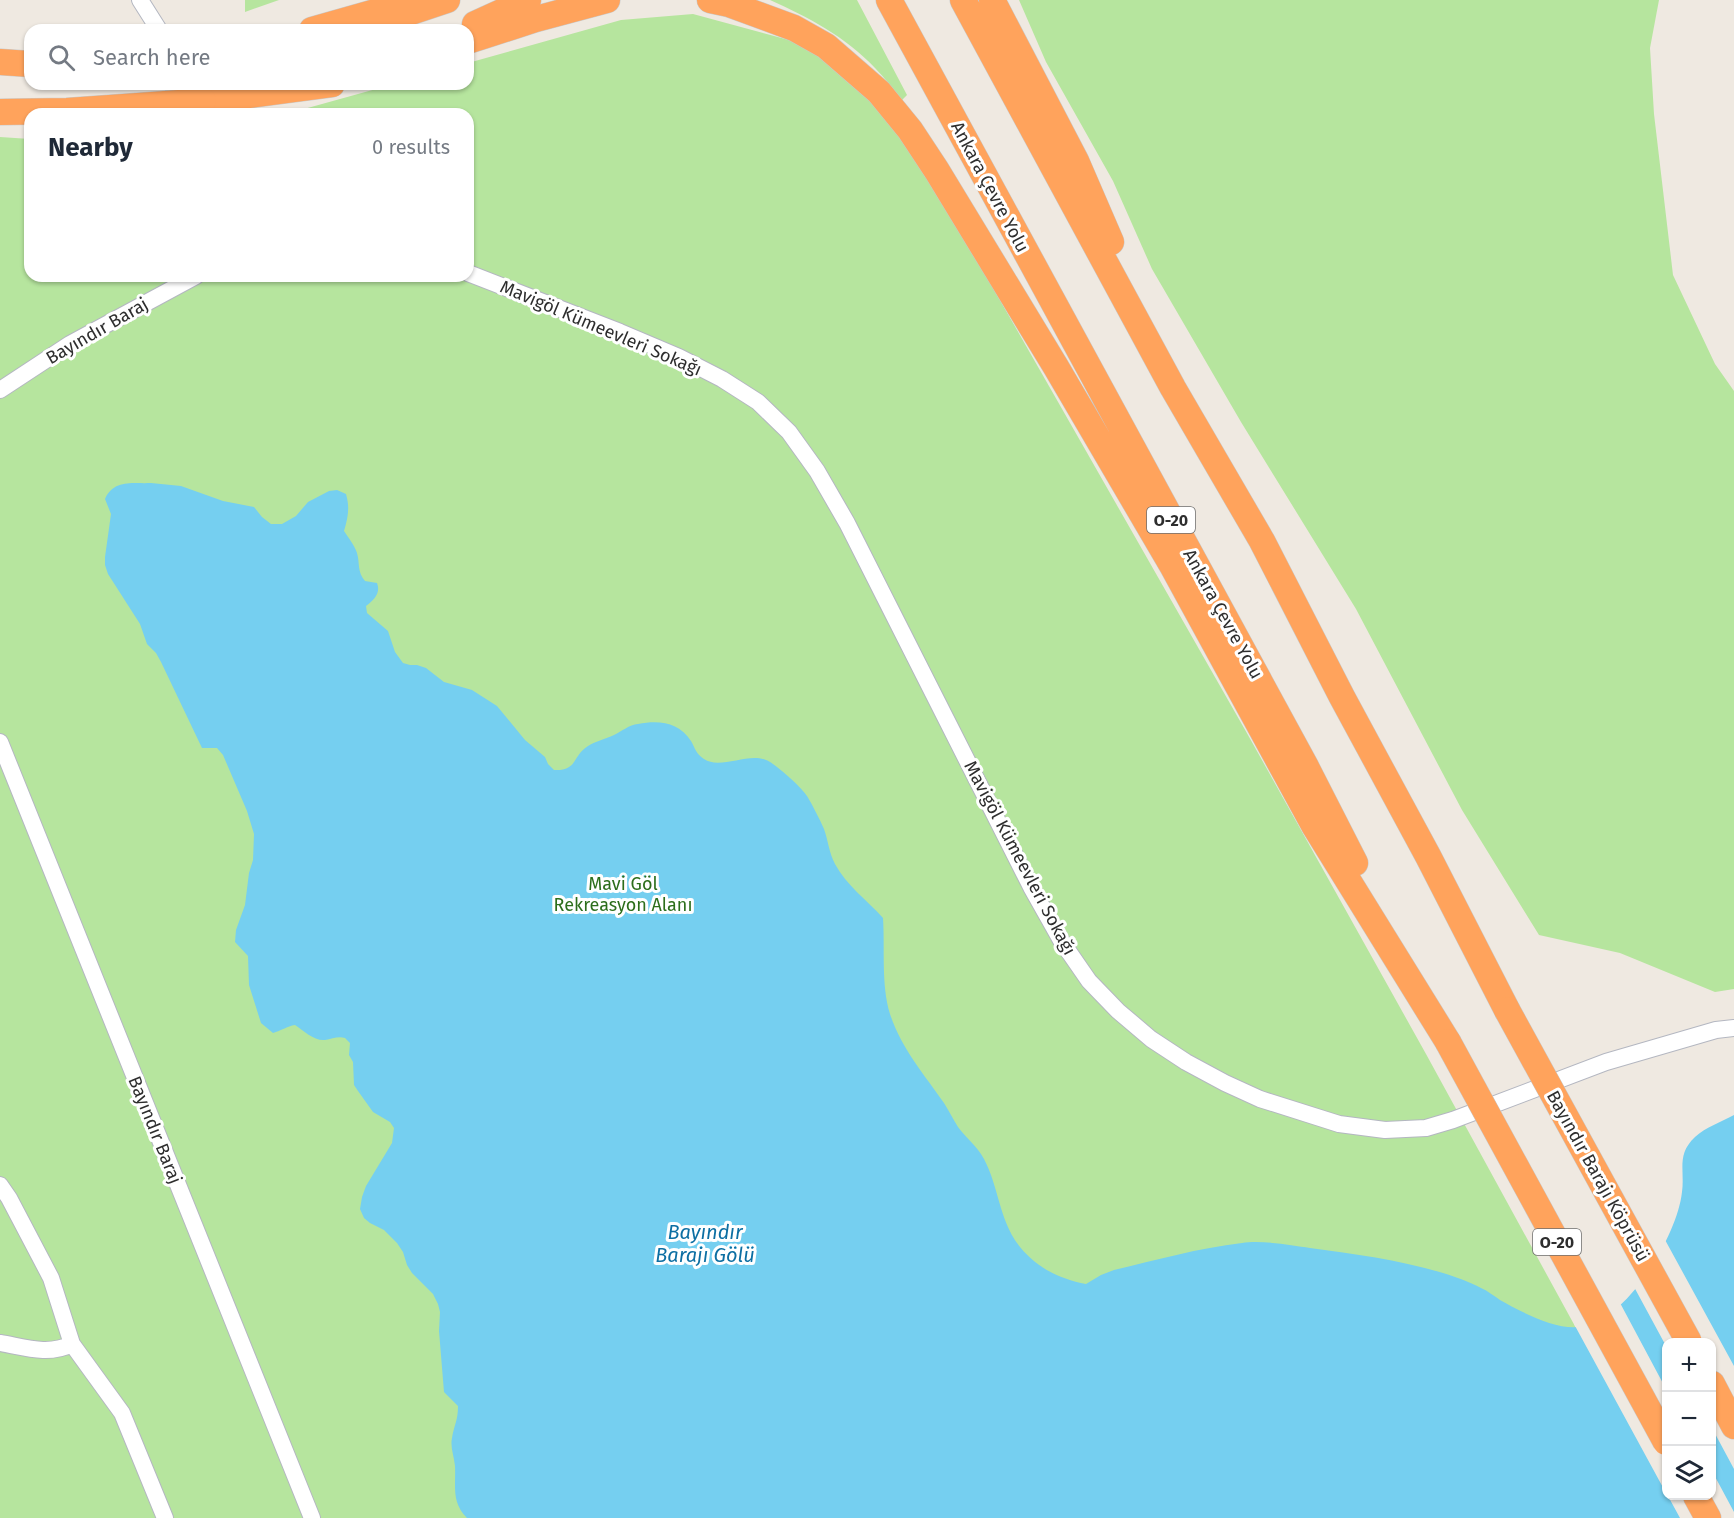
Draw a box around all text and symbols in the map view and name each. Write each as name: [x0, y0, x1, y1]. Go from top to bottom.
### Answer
search box: [24, 24, 474, 90]
icon: search: [45, 41, 78, 74]
text: Search here: [93, 44, 211, 71]
street label: Ankara Çevre Yolu: [946, 118, 1034, 256]
text: Nearby: [48, 132, 133, 163]
text: 0 results: [372, 135, 450, 159]
street label: Mavigöl Kümeevleri Sokağı: [497, 275, 705, 381]
street label: Bayındır Baraj: [42, 293, 152, 369]
road number: O-20: [1147, 507, 1195, 533]
street label: Ankara Çevre Yolu: [1178, 545, 1268, 683]
street label: Mavigöl Kümeevleri Sokağı: [959, 757, 1081, 959]
park label: Mavi Göl Rekreasyon Alanı: [554, 873, 692, 916]
street label: Bayındır Baraj: [123, 1073, 187, 1187]
street label: Bayındır Barajı Köprüsü: [1542, 1087, 1654, 1265]
water label: Bayındır Barajı Gölü: [655, 1220, 755, 1267]
road number: O-20: [1533, 1229, 1581, 1255]
map controls: [1662, 1338, 1716, 1500]
button: +: [1662, 1338, 1716, 1392]
button: −: [1662, 1392, 1716, 1446]
button: layers: [1662, 1446, 1716, 1500]

